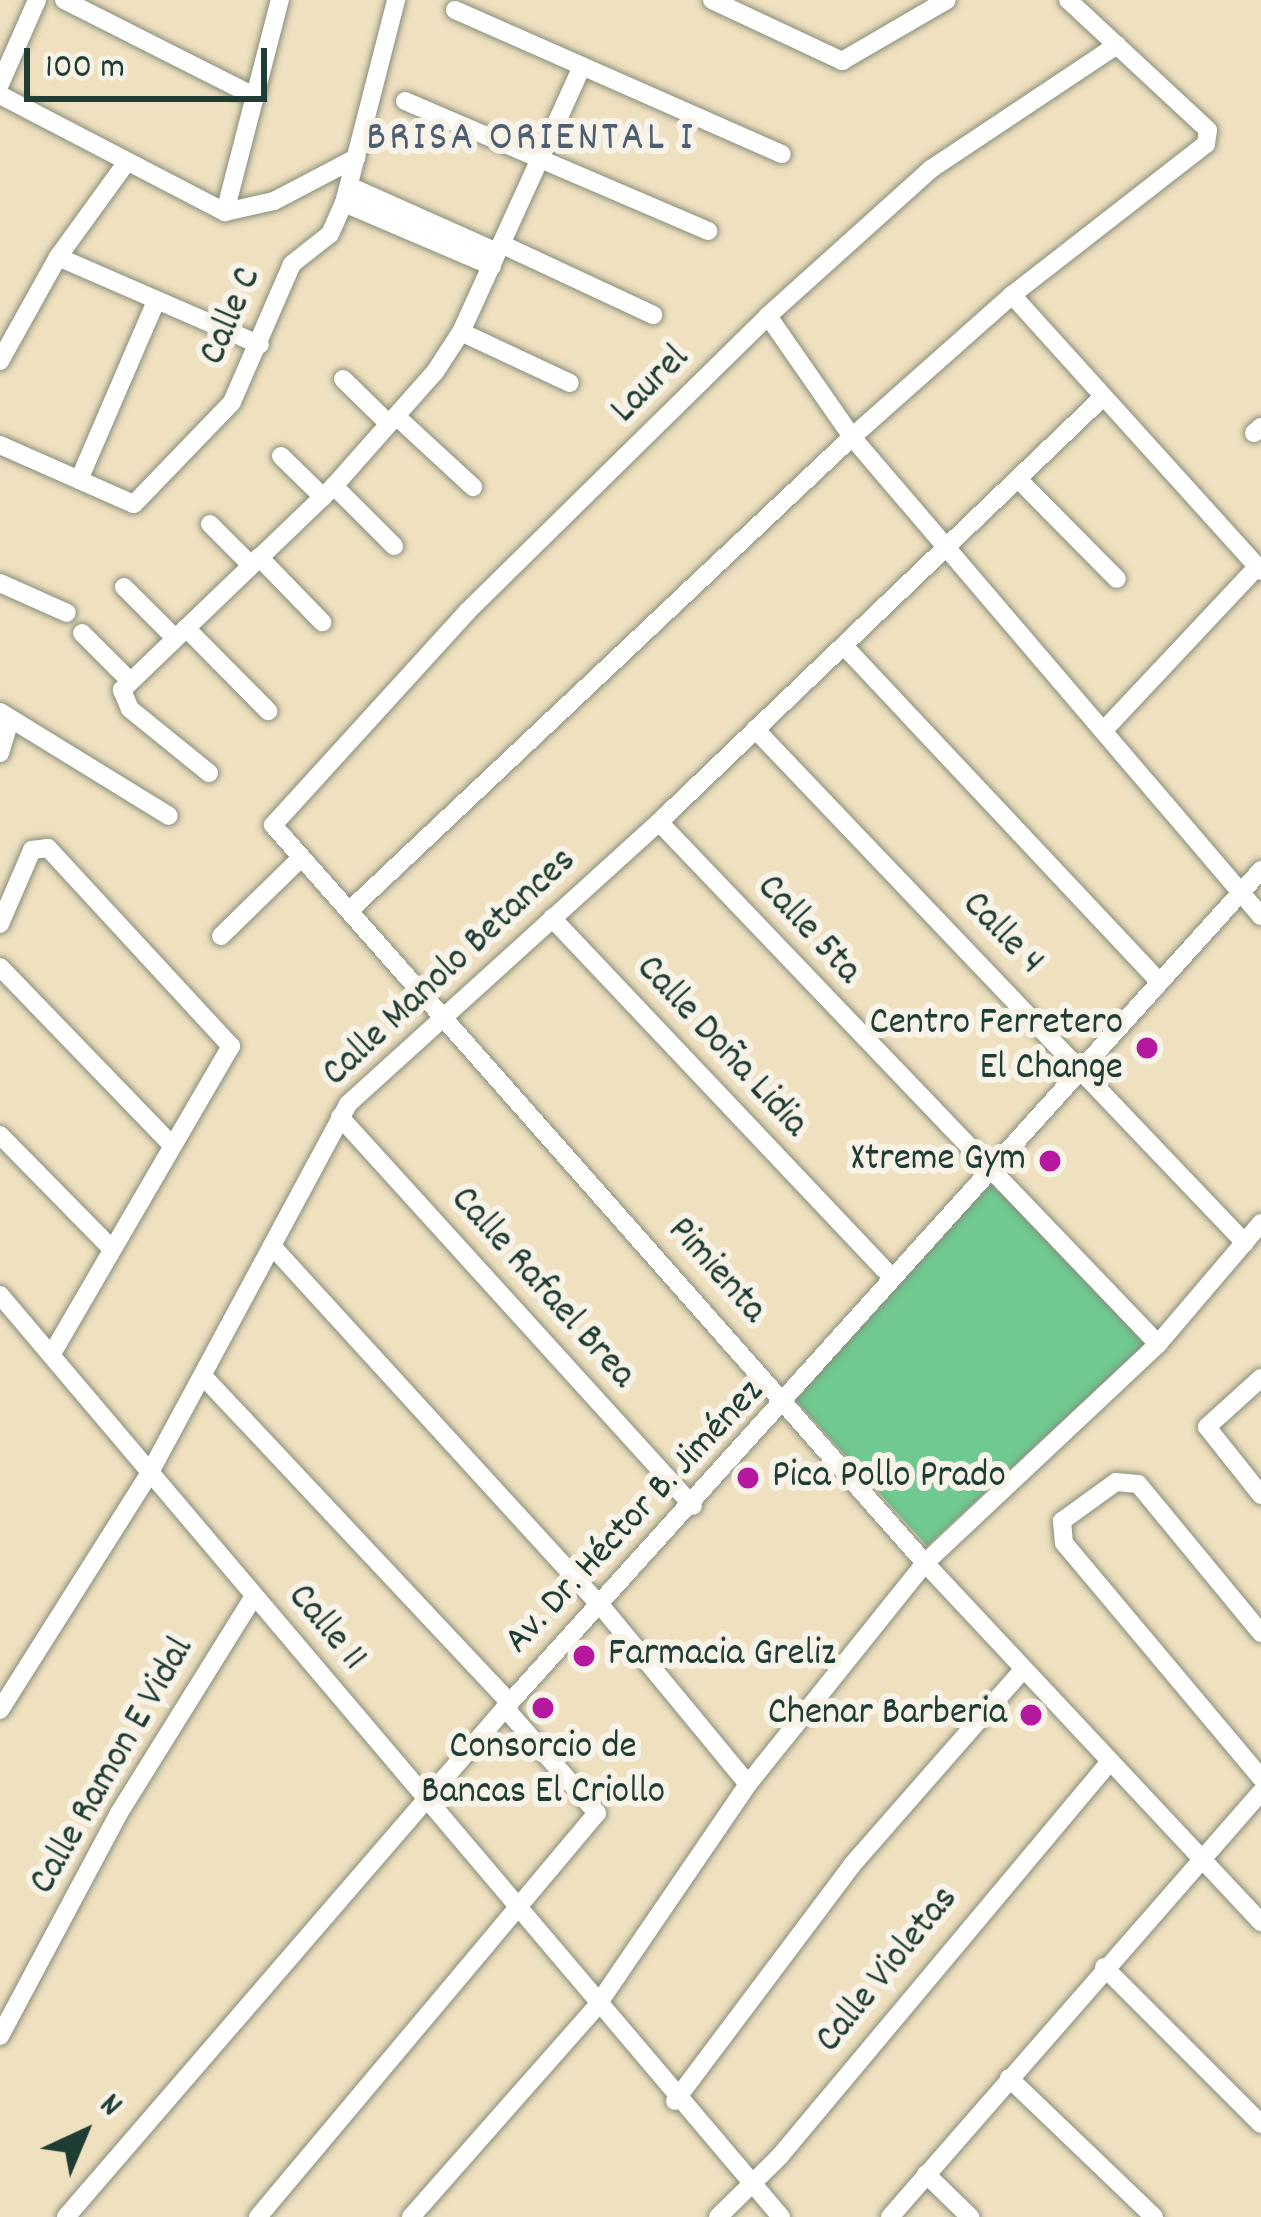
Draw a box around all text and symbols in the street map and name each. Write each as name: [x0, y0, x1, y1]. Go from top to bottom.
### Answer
scale bar: [30, 24, 273, 98]
text: 100 m: [45, 43, 125, 95]
district label: BRISA ORIENTAL I: [366, 115, 696, 165]
street label: Calle C: [192, 261, 274, 373]
street label: Laurel: [603, 337, 701, 435]
street label: Calle Manolo Betances: [314, 839, 588, 1099]
street label: Calle 5ta: [745, 866, 869, 996]
street label: Calle 4: [950, 883, 1052, 987]
street label: Calle Doña Lidia: [624, 947, 816, 1149]
place label: Centro Ferretero El Change: [869, 1003, 1123, 1094]
marker: Centro Ferretero El Change: [1134, 1035, 1160, 1061]
place label: Xtreme Gym: [851, 1138, 1026, 1184]
marker: Xtreme Gym: [1037, 1148, 1063, 1174]
street label: Calle Rafael Brea: [438, 1178, 644, 1400]
street label: Pimienta: [655, 1209, 775, 1335]
street label: Av. Dr. Héctor B. Jiménez: [496, 1371, 776, 1665]
place label: Pica Pollo Prado: [772, 1455, 1006, 1501]
marker: Pica Pollo Prado: [735, 1465, 761, 1491]
street label: Calle 11: [275, 1576, 375, 1682]
street label: Calle Ramon E Vidal: [21, 1630, 207, 1904]
place label: Farmacia Greliz: [608, 1633, 836, 1679]
marker: Farmacia Greliz: [571, 1643, 597, 1669]
place label: Chenar Barberia: [768, 1692, 1007, 1738]
marker: Consorcio de Bancas El Criollo: [530, 1695, 556, 1721]
marker: Chenar Barberia: [1018, 1702, 1044, 1728]
place label: Consorcio de Bancas El Criollo: [421, 1727, 665, 1818]
street label: Calle Violetas: [808, 1878, 970, 2064]
north arrow: [24, 2073, 144, 2193]
text: N: [87, 2084, 132, 2129]

